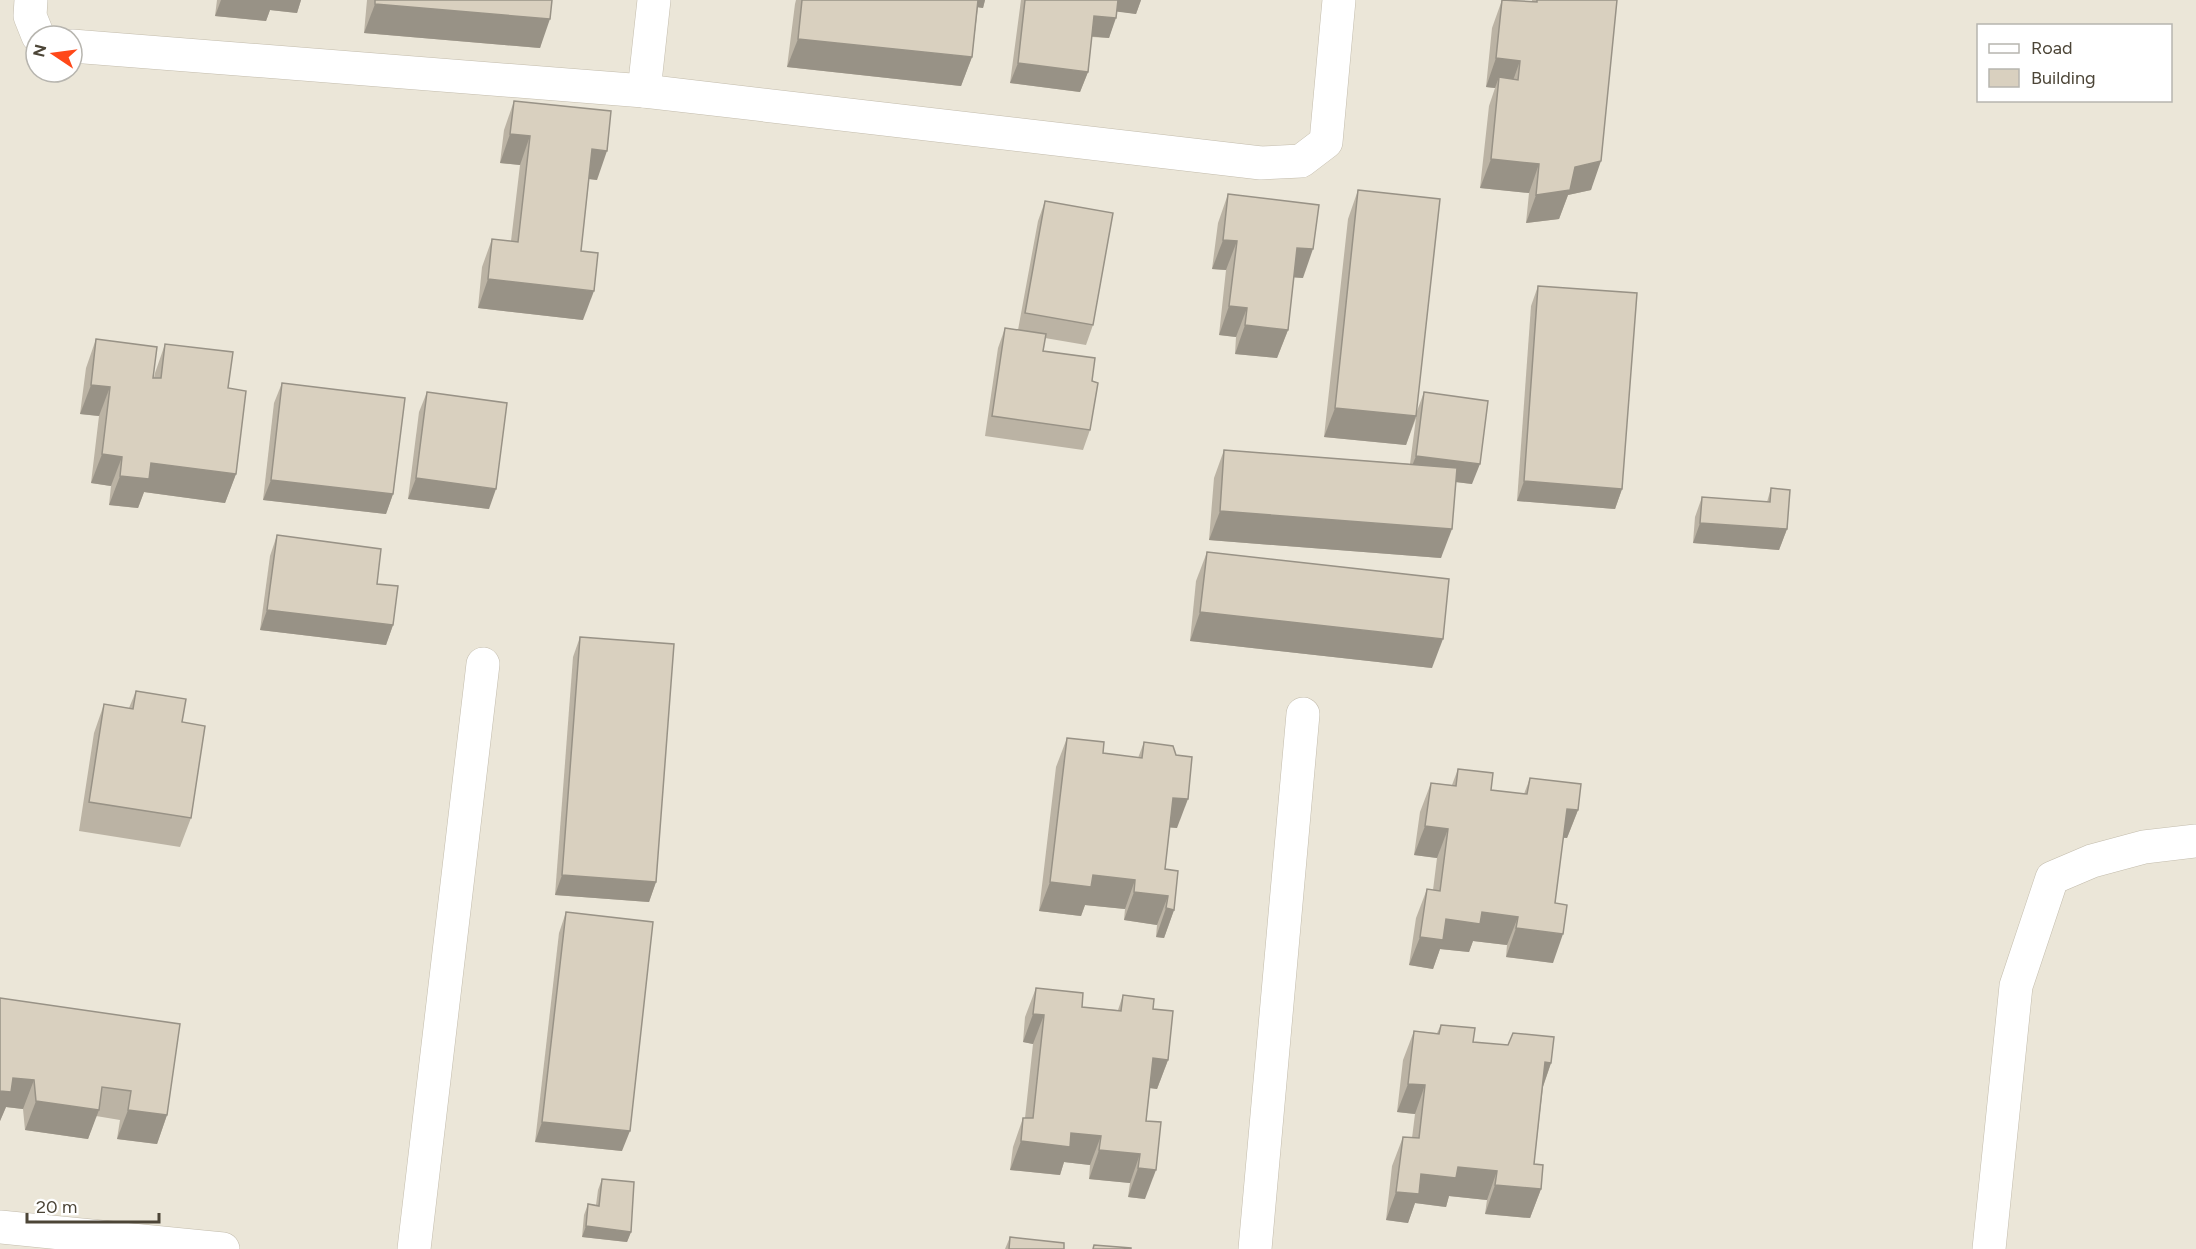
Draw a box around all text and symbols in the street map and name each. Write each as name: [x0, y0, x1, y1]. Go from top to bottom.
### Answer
north arrow: [24, 24, 84, 84]
legend: [1977, 24, 2172, 102]
text: Road: [2031, 37, 2072, 59]
text: N: [29, 43, 51, 59]
text: Building: [2031, 67, 2096, 89]
scale bar: [27, 1186, 159, 1224]
text: 20 m: [36, 1196, 77, 1218]

